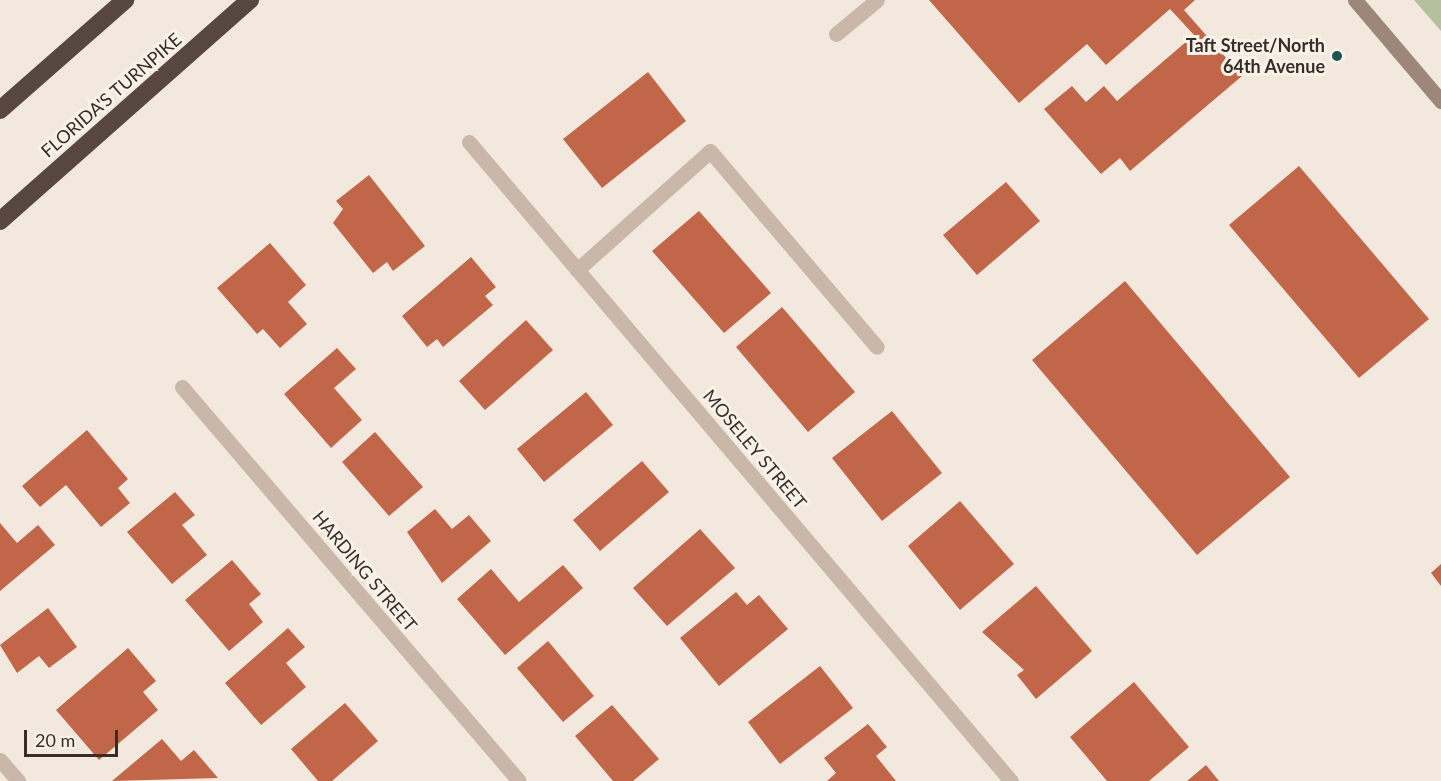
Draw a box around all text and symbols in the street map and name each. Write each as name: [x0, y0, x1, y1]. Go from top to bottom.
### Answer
street label: FLORIDA'S TURNPIKE: [36, 28, 186, 162]
place label: Taft Street/North 64th Avenue: [1186, 35, 1325, 78]
marker: Taft Street/North 64th Avenue: [1330, 49, 1344, 63]
street label: MOSELEY STREET: [699, 385, 811, 513]
street label: HARDING STREET: [308, 506, 422, 636]
scale bar: [27, 718, 122, 756]
text: 20 m: [35, 729, 75, 751]

